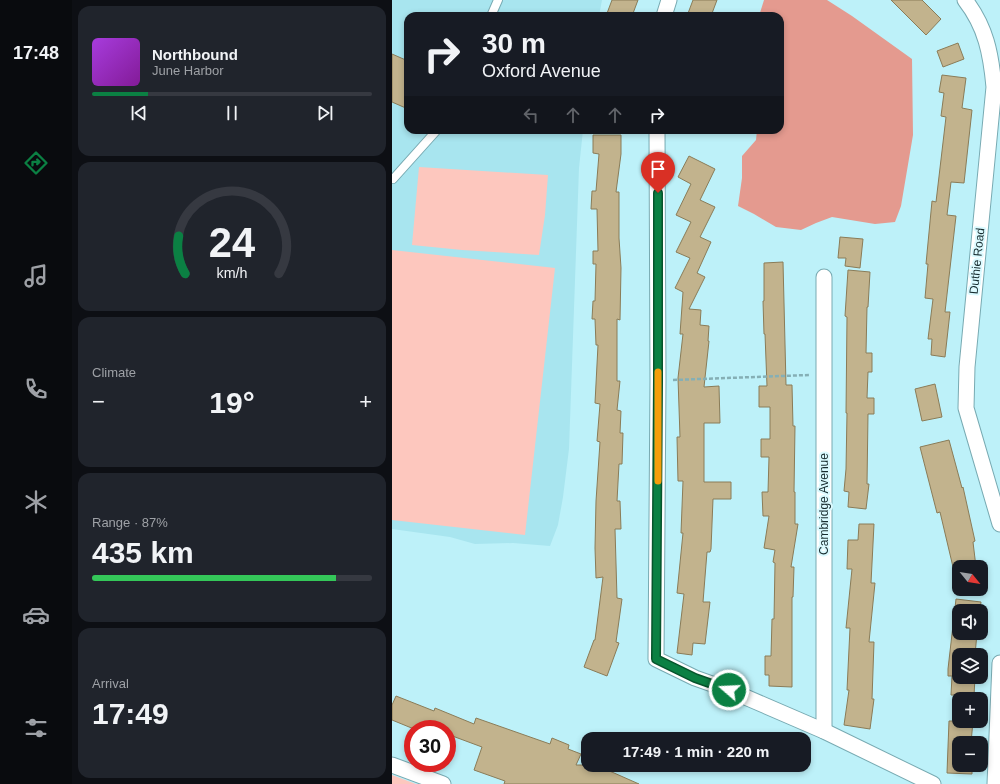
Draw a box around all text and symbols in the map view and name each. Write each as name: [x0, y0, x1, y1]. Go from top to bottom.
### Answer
icon: right: [416, 28, 468, 80]
text: 30 m: [482, 28, 546, 59]
text: 17:48: [13, 43, 59, 63]
text: Northbound: [152, 46, 238, 63]
text: Oxford Avenue: [482, 61, 601, 81]
text: June Harbor: [152, 63, 224, 78]
icon: previous: [128, 102, 150, 124]
icon: pause: [221, 102, 243, 124]
icon: next: [314, 102, 336, 124]
icon: left: [520, 104, 542, 126]
icon: ahead: [562, 104, 584, 126]
icon: ahead: [604, 104, 626, 126]
icon: right: [646, 104, 668, 126]
icon: directions: [22, 149, 50, 177]
pin: [641, 152, 675, 193]
icon: arrive: [647, 158, 669, 180]
text: 24: [209, 219, 255, 266]
street label: Duthie Road: [967, 227, 987, 295]
icon: music: [22, 262, 50, 290]
text: km/h: [217, 265, 248, 281]
text: Climate: [92, 365, 136, 380]
icon: phone: [22, 375, 50, 403]
text: 19°: [209, 386, 255, 419]
text: −: [92, 389, 105, 414]
text: +: [359, 389, 372, 414]
street label: Cambridge Avenue: [817, 453, 831, 555]
icon: climate: [22, 488, 50, 516]
text: Range · 87%: [92, 515, 168, 530]
text: 435 km: [92, 536, 194, 569]
north arrow: [952, 560, 988, 596]
map controls: [952, 560, 988, 772]
icon: car: [22, 601, 50, 629]
button: sound: [952, 604, 988, 640]
button: layers: [952, 648, 988, 684]
position arrow: [708, 669, 750, 711]
text: Arrival: [92, 676, 129, 691]
button: +: [952, 692, 988, 728]
text: 17:49: [92, 697, 169, 730]
icon: filters: [22, 714, 50, 742]
speed limit sign: 30: [404, 720, 456, 772]
button: −: [952, 736, 988, 772]
text: 17:49 · 1 min · 220 m: [623, 743, 769, 760]

